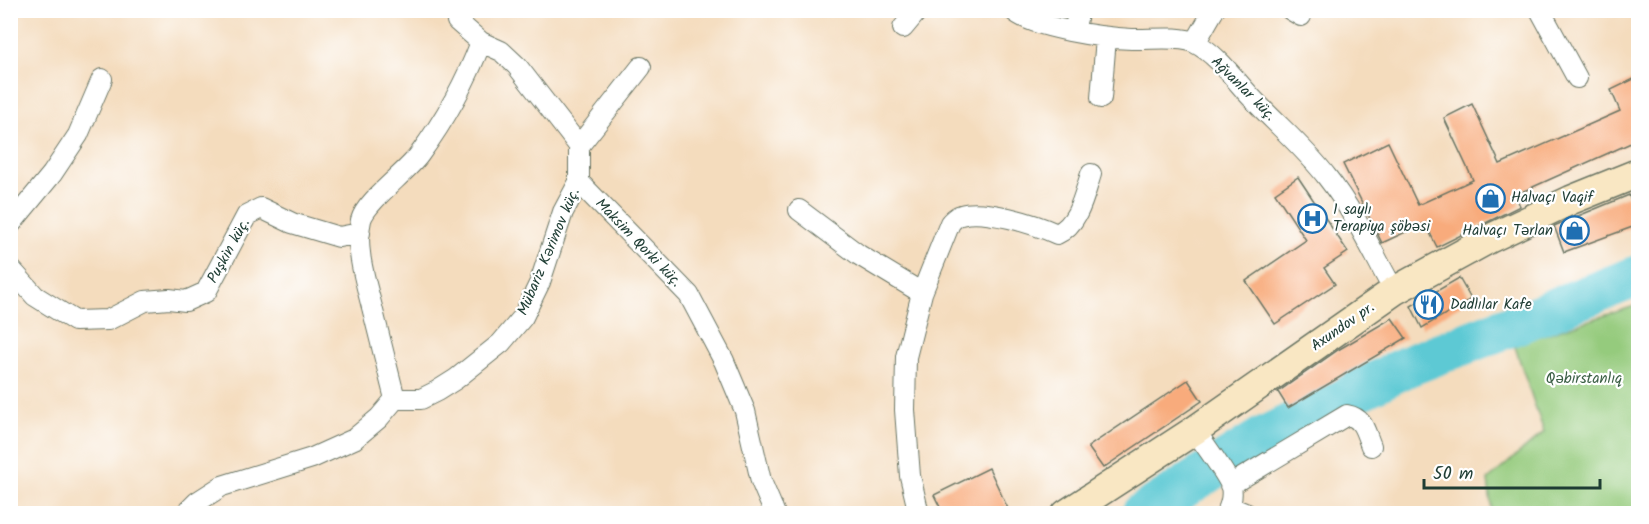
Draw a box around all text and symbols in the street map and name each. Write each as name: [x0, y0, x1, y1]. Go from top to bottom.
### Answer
street label: Ağvanlar küç.: [1205, 51, 1281, 127]
shop icon: Halvaçı Vaqif: [1474, 182, 1506, 214]
street label: Mübariz Kərimov küç.: [511, 185, 587, 319]
place label: Halvaçı Vaqif: [1511, 186, 1594, 210]
street label: Maksim Qorki küç.: [589, 193, 687, 293]
place label: 1 saylı Terapiya şöbəsi: [1333, 198, 1431, 239]
hospital icon: 1 saylı Terapiya şöbəsi: [1296, 203, 1328, 235]
street label: Puşkin küç.: [201, 214, 257, 288]
shop icon: Halvaçı Tərlan: [1558, 215, 1590, 247]
place label: Halvaçı Tərlan: [1462, 219, 1553, 243]
restaurant icon: Dadlılar Kafe: [1413, 289, 1445, 321]
place label: Dadlılar Kafe: [1450, 293, 1532, 317]
street label: Axundov pr.: [1306, 296, 1380, 358]
park label: Qəbirstanlıq: [1546, 367, 1622, 391]
scale bar: [1424, 452, 1600, 490]
text: 50 m: [1433, 460, 1473, 489]

